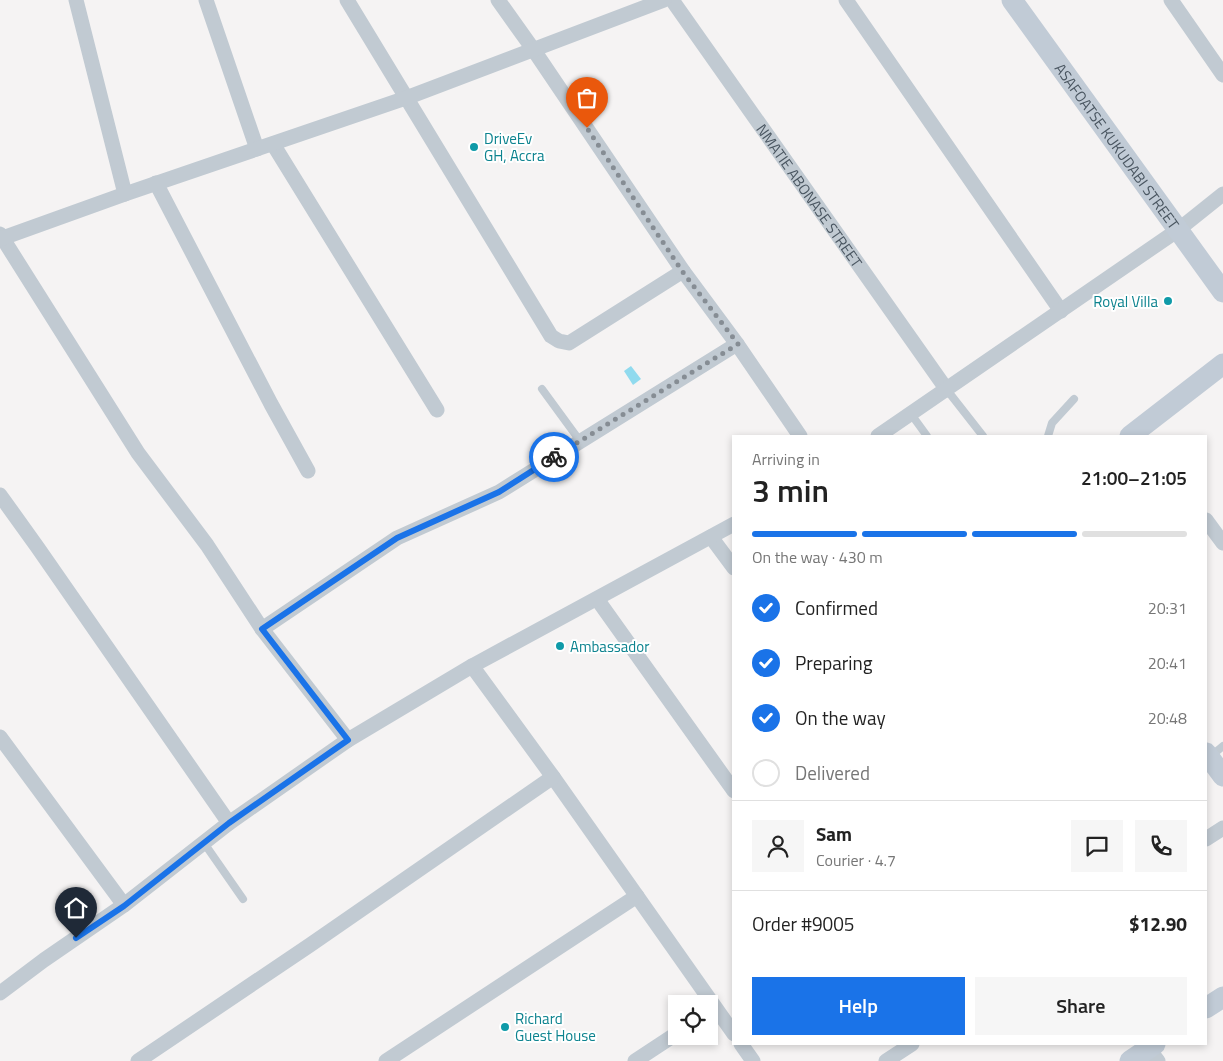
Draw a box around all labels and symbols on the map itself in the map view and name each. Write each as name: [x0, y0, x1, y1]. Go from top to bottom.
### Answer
street label: ASAFOATSE KUKUDABI STREET: [1050, 58, 1185, 234]
pin: [566, 77, 608, 128]
street label: NMATIE ABONASE STREET: [751, 119, 868, 272]
place label: DriveEv GH, Accra: [484, 127, 545, 167]
marker: DriveEv GH, Accra: [468, 141, 480, 153]
place label: Royal Villa: [1093, 290, 1158, 313]
marker: Royal Villa: [1162, 295, 1174, 307]
courier: [529, 432, 579, 482]
place label: Ambassador: [570, 635, 649, 658]
marker: Ambassador: [554, 640, 566, 652]
pin: [55, 887, 97, 938]
place label: Richard Guest House: [515, 1007, 596, 1047]
marker: Richard Guest House: [499, 1021, 511, 1033]

